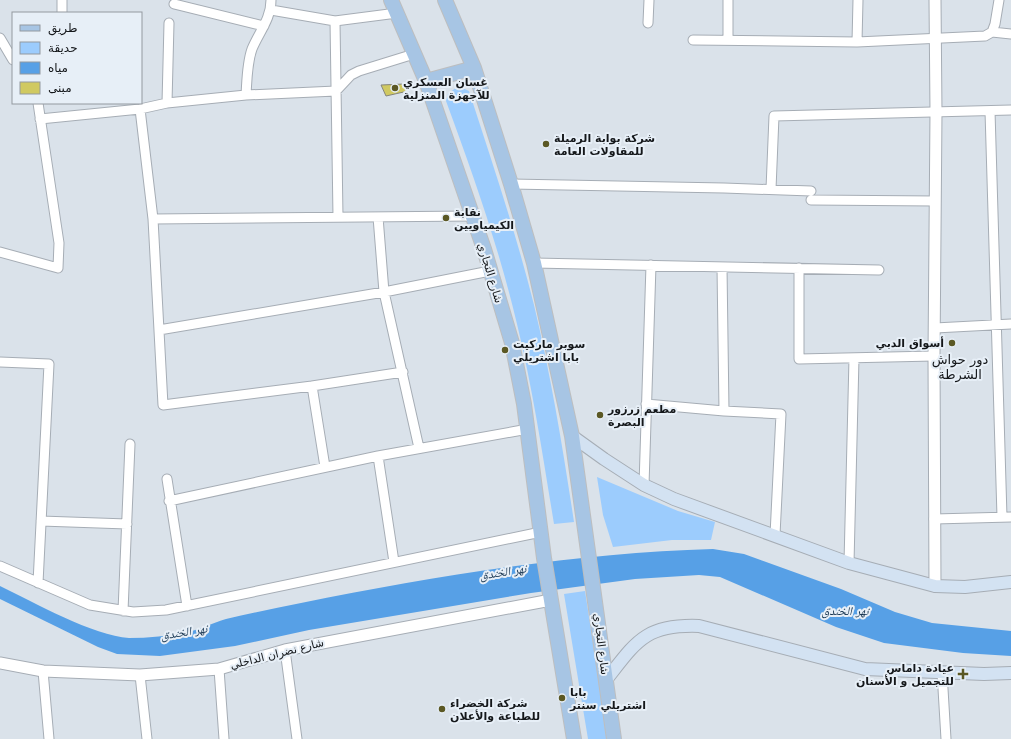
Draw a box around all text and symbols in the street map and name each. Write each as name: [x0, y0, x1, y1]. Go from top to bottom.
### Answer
legend: [12, 12, 142, 104]
text: طريق: [48, 21, 78, 36]
text: حديقة: [48, 41, 78, 55]
text: مياه: [48, 61, 68, 75]
place label: غسان العسكري للآجهزة المنزلية: [403, 76, 490, 102]
text: مبنى: [48, 81, 72, 95]
marker: غسان العسكري للآجهزة المنزلية: [390, 83, 400, 93]
place label: شركة بوابة الرميلة للمقاولات العامة: [554, 132, 655, 158]
marker: شركة بوابة الرميلة للمقاولات العامة: [541, 139, 551, 149]
place label: نقابة الكيمياويين: [454, 206, 514, 232]
marker: نقابة الكيمياويين: [441, 213, 451, 223]
street label: شارع التجاري: [475, 241, 505, 305]
place label: أسواق الدبي: [876, 336, 944, 350]
place label: سوبر ماركيت بابا اشتريلي: [513, 338, 585, 364]
marker: أسواق الدبي: [947, 338, 957, 348]
marker: سوبر ماركيت بابا اشتريلي: [500, 345, 510, 355]
district label: دور حواش الشرطة: [932, 352, 989, 383]
place label: مطعم زرزور البصرة: [607, 403, 676, 429]
marker: مطعم زرزور البصرة: [595, 410, 605, 420]
water label: نهر الخندق: [479, 561, 530, 584]
water label: نهر الخندق: [822, 604, 871, 619]
street label: شارع التجاري: [591, 612, 611, 676]
water label: نهر الخندق: [160, 621, 211, 644]
street label: شارع نضران الداخلي: [229, 636, 325, 672]
place label: عيادة داماس للتجميل و الأسنان: [856, 662, 954, 688]
marker: عيادة داماس للتجميل و الأسنان: [957, 668, 969, 680]
place label: بابا اشتريلي سنتر: [569, 686, 646, 712]
marker: بابا اشتريلي سنتر: [557, 693, 567, 703]
place label: شركة الخضراء للطباعة والأعلان: [450, 697, 540, 723]
marker: شركة الخضراء للطباعة والأعلان: [437, 704, 447, 714]

